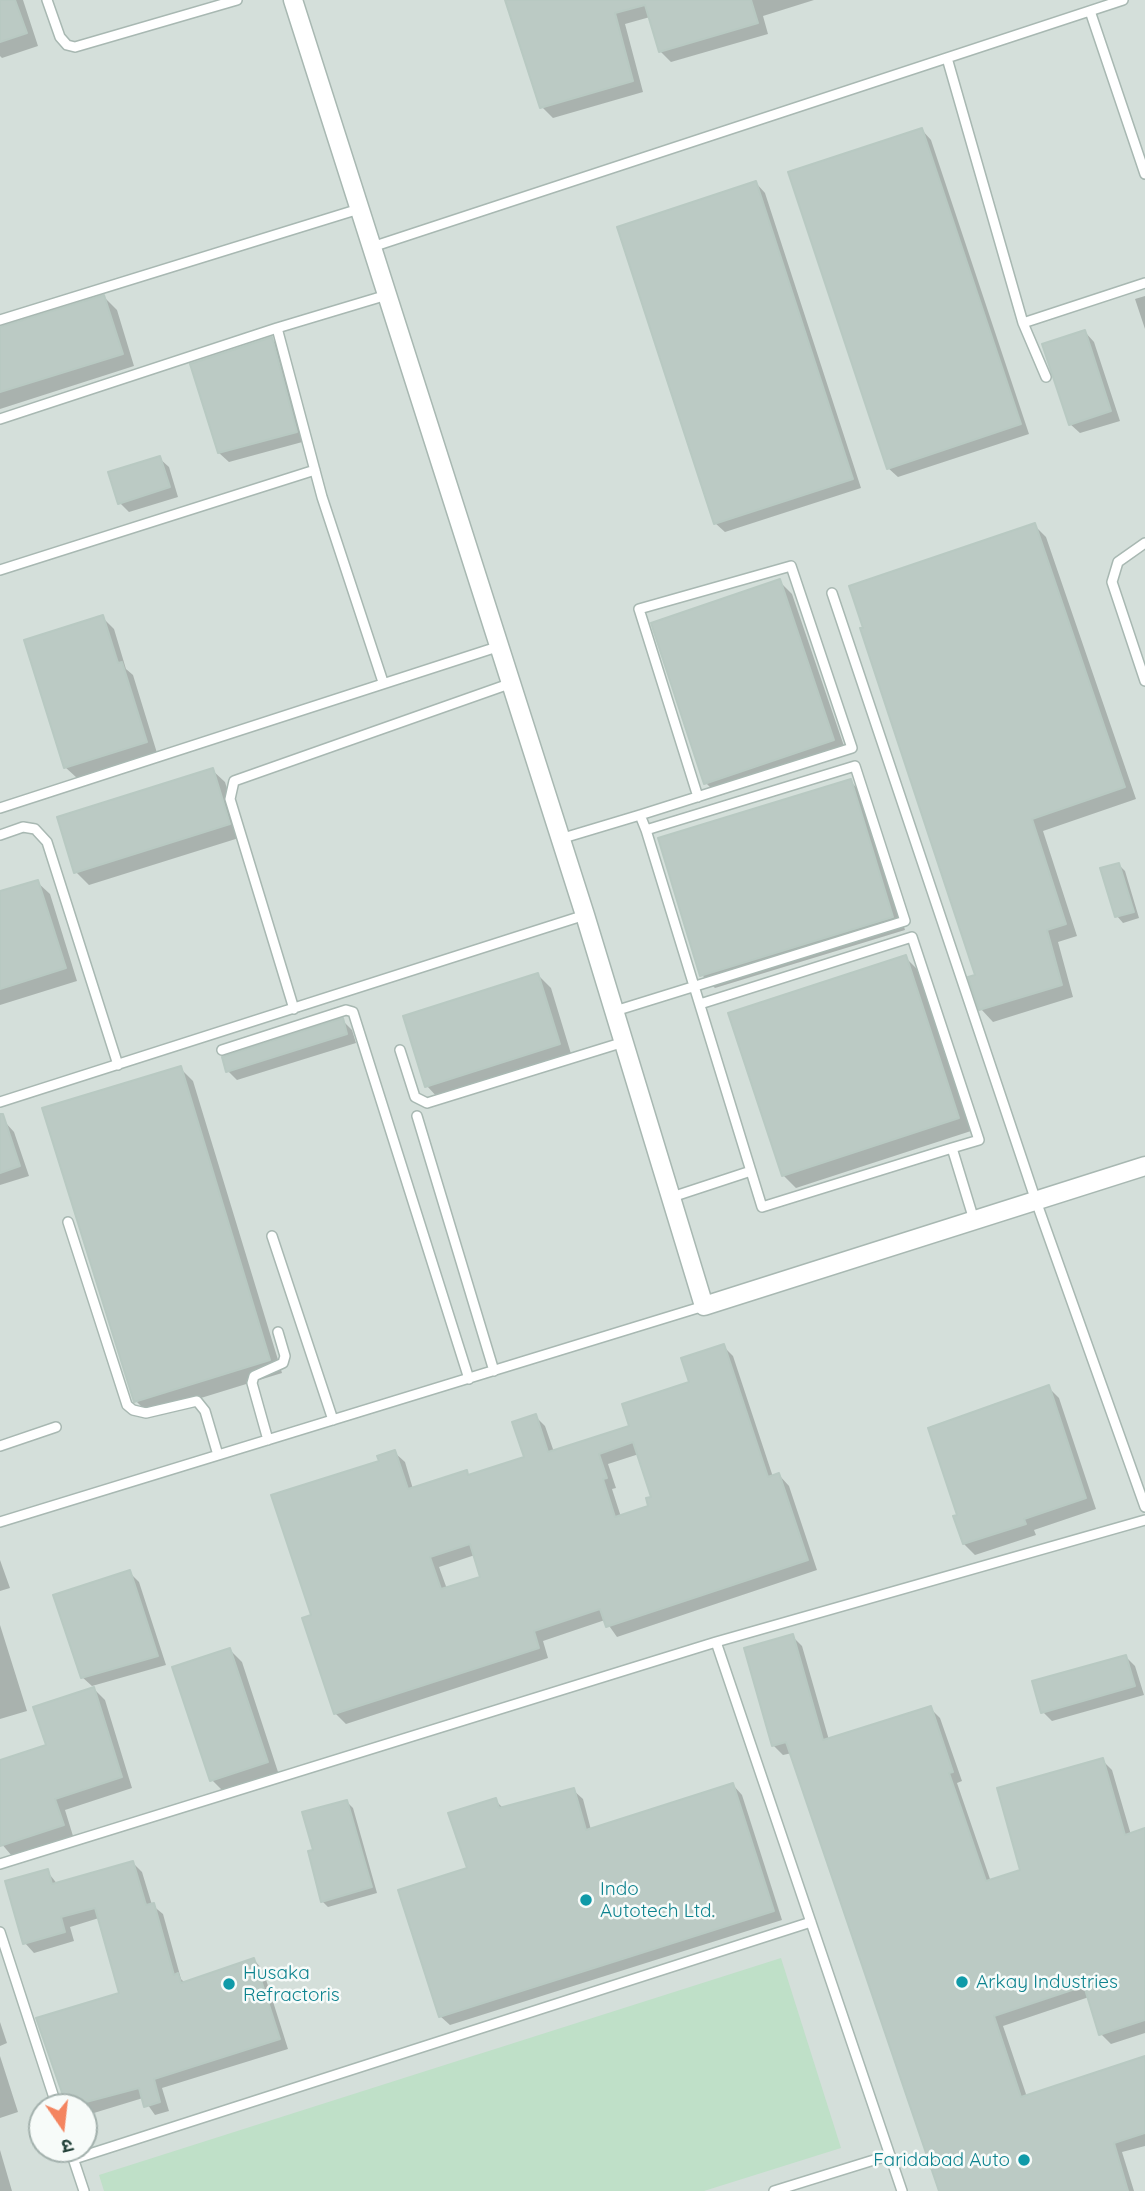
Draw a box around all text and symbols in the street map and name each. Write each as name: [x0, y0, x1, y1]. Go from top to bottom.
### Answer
place label: Indo Autotech Ltd.: [600, 1878, 715, 1922]
marker: Indo Autotech Ltd.: [578, 1892, 594, 1908]
place label: Husaka Refractoris: [243, 1962, 340, 2006]
place label: Arkay Industries: [976, 1971, 1118, 1993]
marker: Arkay Industries: [954, 1974, 970, 1990]
marker: Husaka Refractoris: [221, 1976, 237, 1992]
north arrow: [28, 2093, 98, 2163]
text: उ: [59, 2133, 76, 2159]
place label: Faridabad Auto: [873, 2149, 1010, 2171]
marker: Faridabad Auto: [1016, 2152, 1032, 2168]

